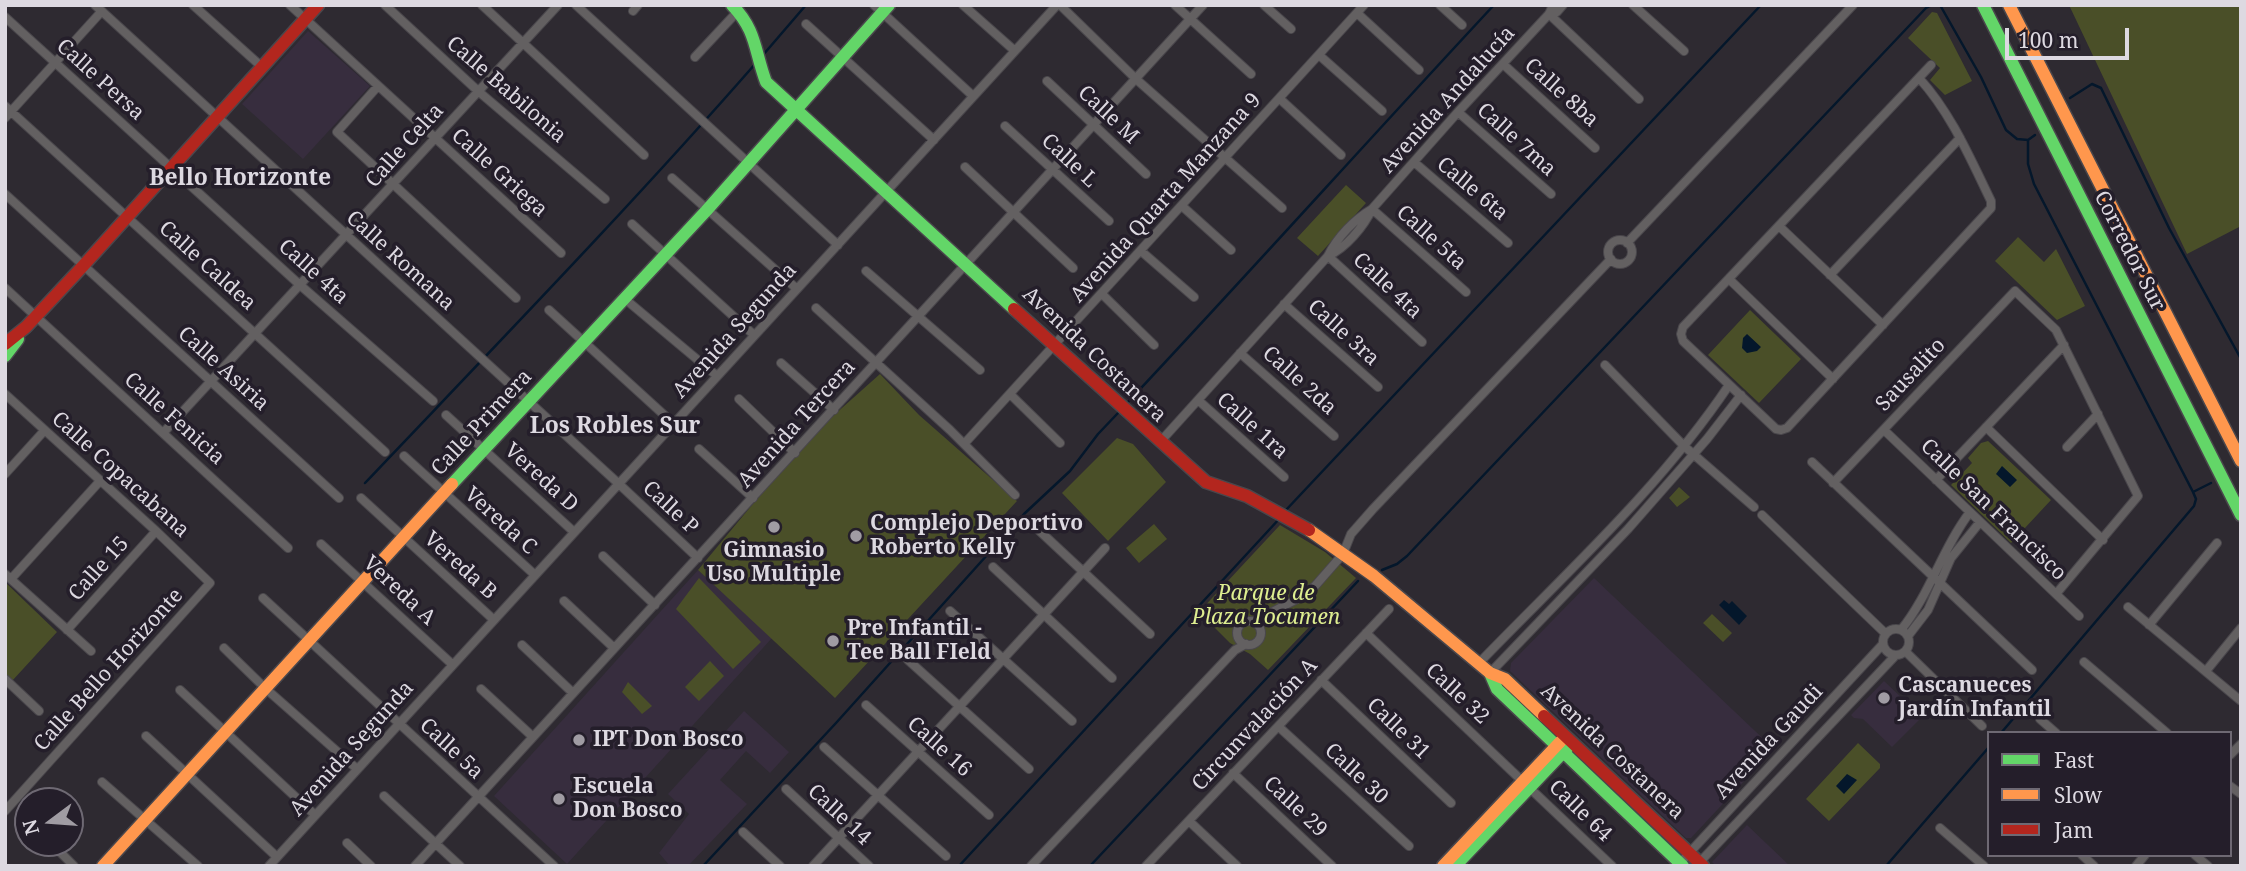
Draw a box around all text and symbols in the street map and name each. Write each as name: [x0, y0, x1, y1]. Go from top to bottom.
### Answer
scale bar: [2008, 14, 2132, 58]
street label: Avenida Andalucía: [1375, 21, 1521, 179]
text: 100 m: [2018, 26, 2079, 54]
street label: Calle Babilonia: [441, 31, 571, 149]
street label: Calle Persa: [51, 34, 149, 126]
street label: Calle 8ba: [1519, 53, 1603, 133]
street label: Calle M: [1072, 81, 1144, 149]
street label: Avenida Quarta Manzana 9: [1065, 88, 1267, 308]
street label: Calle 7ma: [1471, 98, 1561, 182]
street label: Calle Celta: [361, 99, 449, 193]
street label: Calle Griega: [446, 123, 552, 223]
street label: Calle L: [1036, 129, 1102, 193]
street label: Calle 6ta: [1431, 152, 1513, 226]
district label: Bello Horizonte: [149, 164, 331, 192]
street label: Corredor Sur: [2088, 187, 2170, 315]
street label: Calle 5ta: [1391, 200, 1471, 276]
street label: Calle Romana: [341, 206, 459, 316]
street label: Calle Caldea: [153, 216, 261, 316]
street label: Calle 4ta: [273, 234, 353, 310]
street label: Calle 4ta: [1347, 248, 1427, 324]
street label: Avenida Segunda: [668, 258, 802, 404]
street label: Avenida Costanera: [1017, 282, 1171, 428]
street label: Calle 3ra: [1302, 294, 1384, 372]
street label: Calle Asiria: [172, 322, 274, 416]
street label: Sausalito: [1871, 333, 1951, 417]
street label: Calle 2da: [1257, 341, 1341, 421]
street label: Avenida Tercera: [733, 355, 861, 493]
street label: Calle Primera: [426, 365, 538, 481]
street label: Calle Fenicia: [119, 367, 229, 471]
street label: Calle 1ra: [1211, 387, 1293, 465]
street label: Calle Copacabana: [46, 407, 194, 543]
district label: Los Robles Sur: [530, 412, 700, 440]
street label: Calle San Francisco: [1915, 434, 2071, 586]
street label: Vereda D: [499, 438, 583, 518]
street label: Calle P: [637, 476, 703, 540]
street label: Vereda C: [459, 482, 541, 560]
place label: Complejo Deportivo Roberto Kelly: [870, 511, 1083, 561]
marker: Gimnasio Uso Multiple: [766, 519, 782, 535]
street label: Vereda B: [418, 527, 502, 605]
marker: Complejo Deportivo Roberto Kelly: [848, 528, 864, 544]
street label: Calle 15: [64, 532, 134, 606]
place label: Gimnasio Uso Multiple: [707, 538, 841, 588]
street label: Vereda A: [357, 551, 441, 631]
park label: Parque de Plaza Tocumen: [1192, 581, 1340, 631]
street label: Calle Bello Horizonte: [29, 583, 189, 757]
place label: Pre Infantil - Tee Ball FIeld: [847, 616, 991, 666]
marker: Pre Infantil - Tee Ball FIeld: [825, 633, 841, 649]
street label: Circunvalación A: [1187, 654, 1323, 796]
street label: Calle 32: [1420, 658, 1494, 730]
place label: Cascanueces Jardín Infantil: [1898, 673, 2051, 723]
street label: Avenida Segunda: [285, 676, 419, 822]
street label: Avenida Costanera: [1535, 679, 1689, 825]
street label: Avenida Gaudi: [1710, 680, 1828, 804]
marker: Cascanueces Jardín Infantil: [1876, 690, 1892, 706]
street label: Calle 31: [1361, 693, 1435, 765]
street label: Calle 16: [902, 712, 976, 782]
street label: Calle 5a: [414, 713, 488, 785]
place label: IPT Don Bosco: [593, 727, 744, 753]
legend: [1987, 731, 2232, 857]
marker: IPT Don Bosco: [571, 732, 587, 748]
street label: Calle 30: [1319, 738, 1393, 810]
text: Fast: [2054, 746, 2094, 774]
street label: Calle 29: [1258, 771, 1332, 843]
place label: Escuela Don Bosco: [573, 774, 683, 824]
street label: Calle 64: [1543, 775, 1617, 847]
street label: Calle 14: [802, 779, 876, 851]
text: Slow: [2054, 781, 2102, 809]
north arrow: [14, 787, 84, 857]
marker: Escuela Don Bosco: [551, 791, 567, 807]
text: N: [16, 816, 45, 838]
text: Jam: [2054, 816, 2093, 844]

